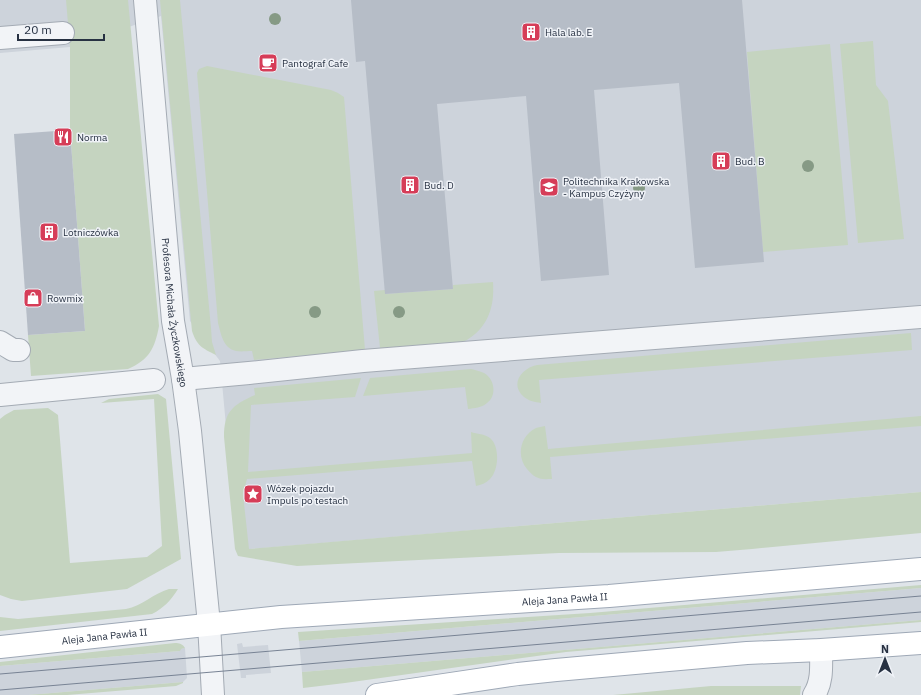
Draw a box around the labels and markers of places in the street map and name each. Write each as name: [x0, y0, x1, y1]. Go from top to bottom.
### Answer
building icon: Hala lab. E: [520, 21, 542, 43]
place label: Hala lab. E: [545, 26, 593, 39]
cafe icon: Pantograf Cafe: [257, 52, 279, 74]
place label: Pantograf Cafe: [282, 57, 349, 70]
restaurant icon: Norma: [52, 126, 74, 148]
place label: Norma: [77, 131, 108, 144]
building icon: Bud. B: [710, 150, 732, 172]
place label: Bud. B: [735, 155, 765, 168]
building icon: Bud. D: [399, 174, 421, 196]
place label: Politechnika Krakowska - Kampus Czyżyny: [563, 175, 670, 200]
school or university icon: Politechnika Krakowska - Kampus Czyżyny: [538, 176, 560, 198]
place label: Bud. D: [424, 179, 454, 192]
building icon: Lotniczówka: [38, 221, 60, 243]
place label: Lotniczówka: [63, 226, 119, 239]
shop icon: Rowmix: [22, 287, 44, 309]
place label: Rowmix: [47, 292, 83, 305]
place label: Wózek pojazdu Impuls po testach: [267, 482, 348, 507]
place icon: Wózek pojazdu Impuls po testach: [242, 483, 264, 505]

